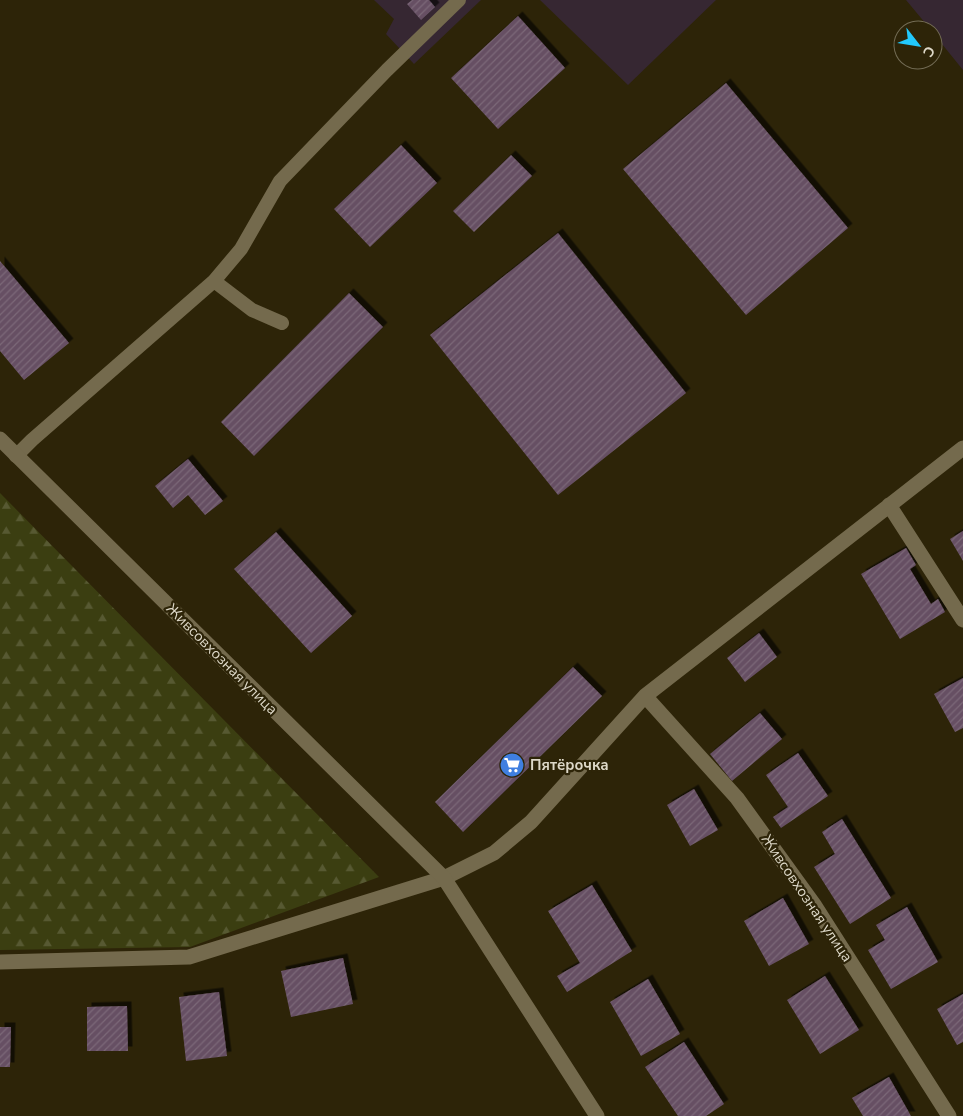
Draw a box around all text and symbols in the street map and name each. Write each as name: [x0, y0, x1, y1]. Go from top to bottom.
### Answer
north arrow: [893, 20, 943, 70]
text: С: [918, 42, 939, 61]
street label: Живсовхозная улица: [162, 599, 282, 719]
supermarket icon: Пятёрочка: [499, 752, 525, 778]
place label: Пятёрочка: [530, 755, 609, 775]
street label: Живсовхозная улица: [757, 830, 857, 966]

